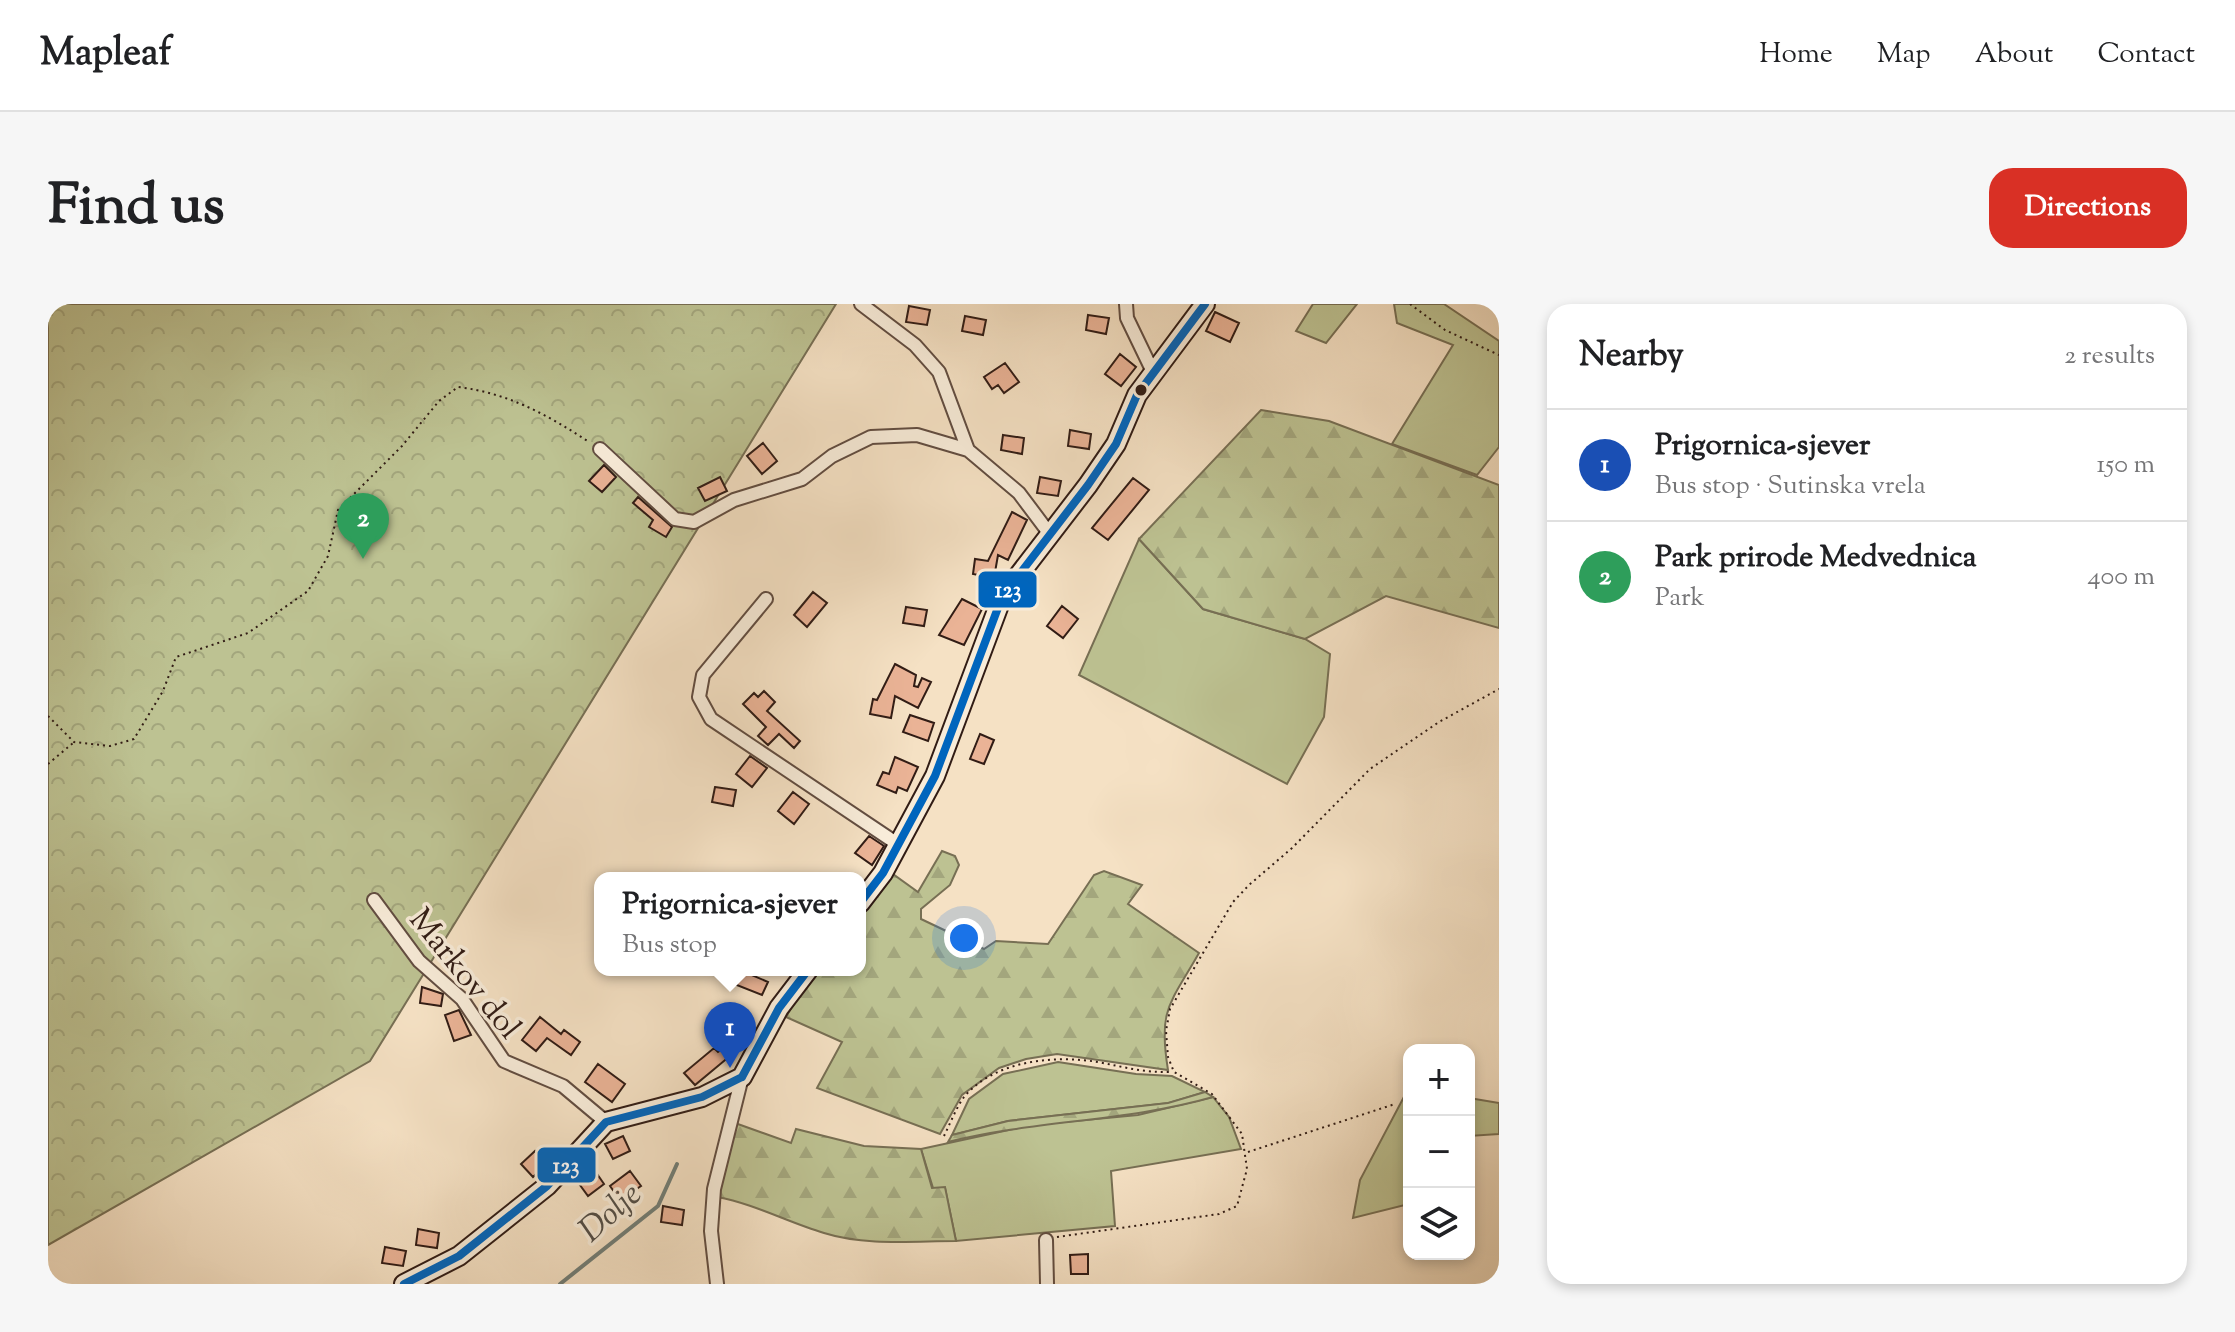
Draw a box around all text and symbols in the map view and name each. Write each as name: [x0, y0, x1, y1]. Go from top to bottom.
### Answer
text: Mapleaf: [40, 28, 172, 82]
text: Home: [1759, 35, 1833, 75]
text: Map: [1877, 35, 1931, 75]
text: About: [1975, 35, 2053, 75]
text: Contact: [2097, 35, 2195, 75]
text: Find us: [48, 168, 224, 249]
button: Directions: [1989, 168, 2187, 248]
text: Nearby: [1579, 332, 1684, 381]
text: 2 results: [2064, 338, 2155, 375]
unlabelled marker: [1133, 382, 1149, 398]
text: Prigornica-sjever: [1655, 425, 1870, 468]
text: 1: [1601, 447, 1609, 484]
text: 150 m: [2096, 447, 2155, 484]
text: Bus stop · Sutinska vrela: [1655, 468, 1926, 505]
pin: 2: [337, 493, 389, 559]
text: Park prirode Medvednica: [1655, 537, 1977, 580]
text: 2: [1599, 559, 1611, 596]
text: 400 m: [2088, 559, 2155, 596]
line badge: 123: [977, 570, 1038, 609]
text: 123: [995, 576, 1021, 608]
text: Park: [1655, 580, 1705, 617]
popup: [594, 872, 866, 976]
text: Prigornica-sjever: [622, 884, 838, 927]
street label: Markov dol: [397, 900, 531, 1050]
your location: [944, 918, 984, 958]
text: Bus stop: [622, 927, 717, 964]
pin: 1: [704, 1002, 756, 1068]
map controls: [1403, 1044, 1475, 1260]
button: +: [1403, 1044, 1475, 1116]
button: −: [1403, 1116, 1475, 1188]
line badge: 123: [536, 1146, 597, 1184]
text: 123: [553, 1152, 579, 1184]
water label: Dolje: [569, 1172, 654, 1255]
button: layers: [1403, 1188, 1475, 1260]

